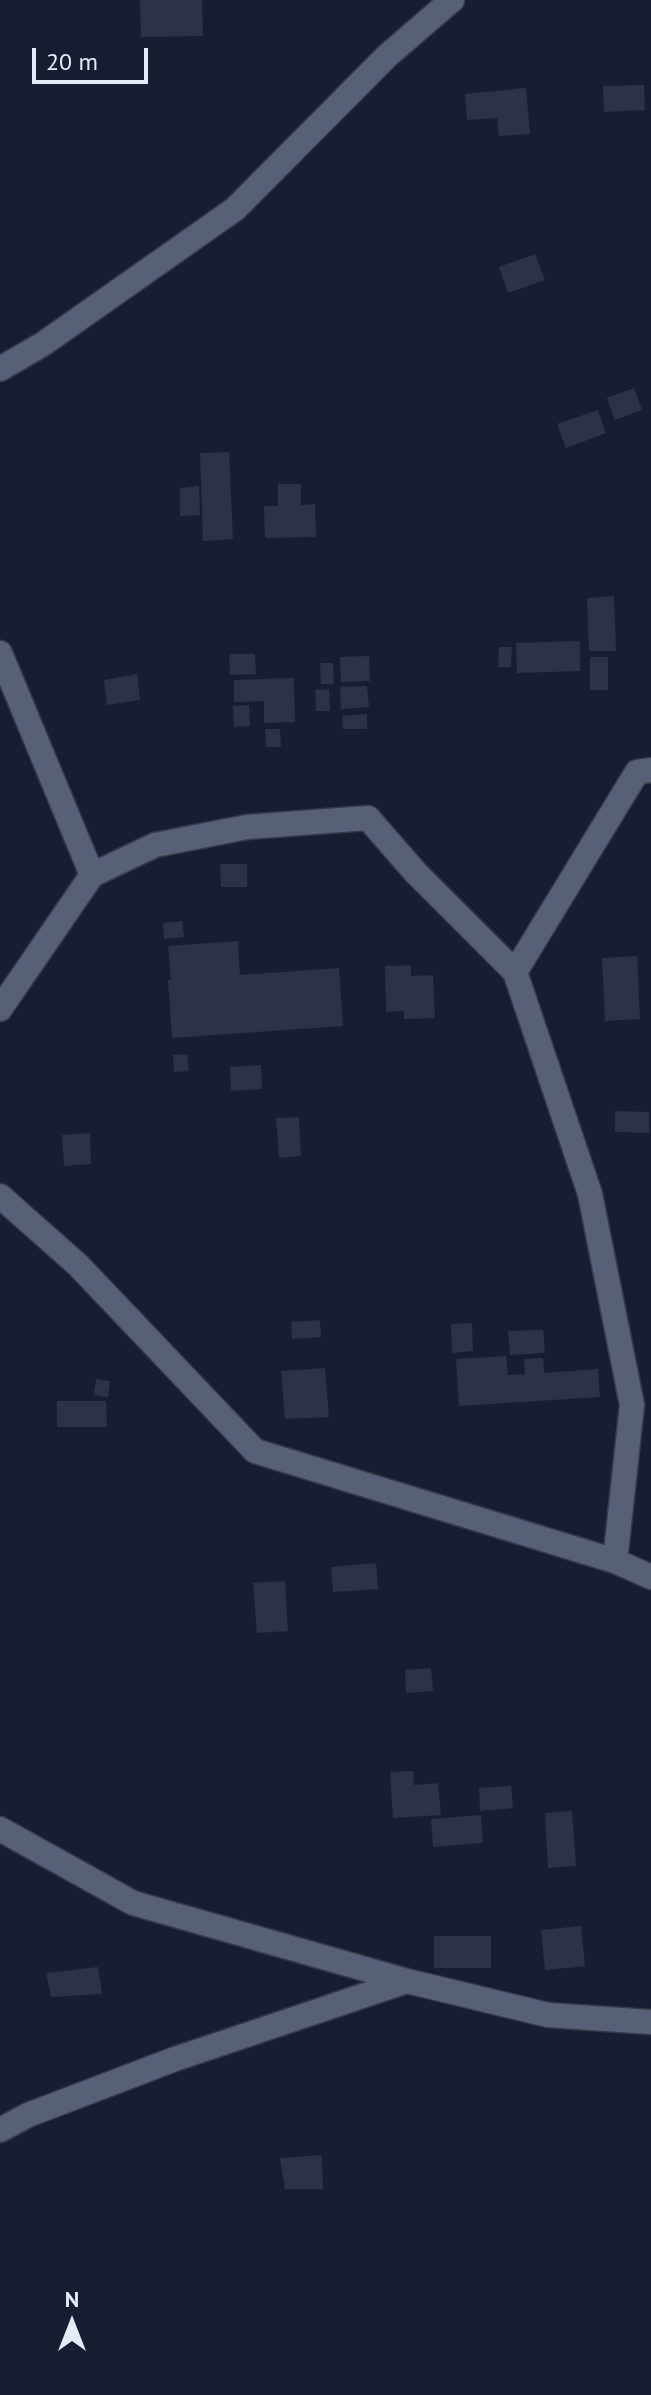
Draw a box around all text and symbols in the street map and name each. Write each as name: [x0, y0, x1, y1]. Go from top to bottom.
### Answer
scale bar: [36, 32, 152, 82]
text: 20 m: [46, 46, 98, 77]
north arrow: [32, 2283, 112, 2363]
text: N: [65, 2285, 79, 2313]

